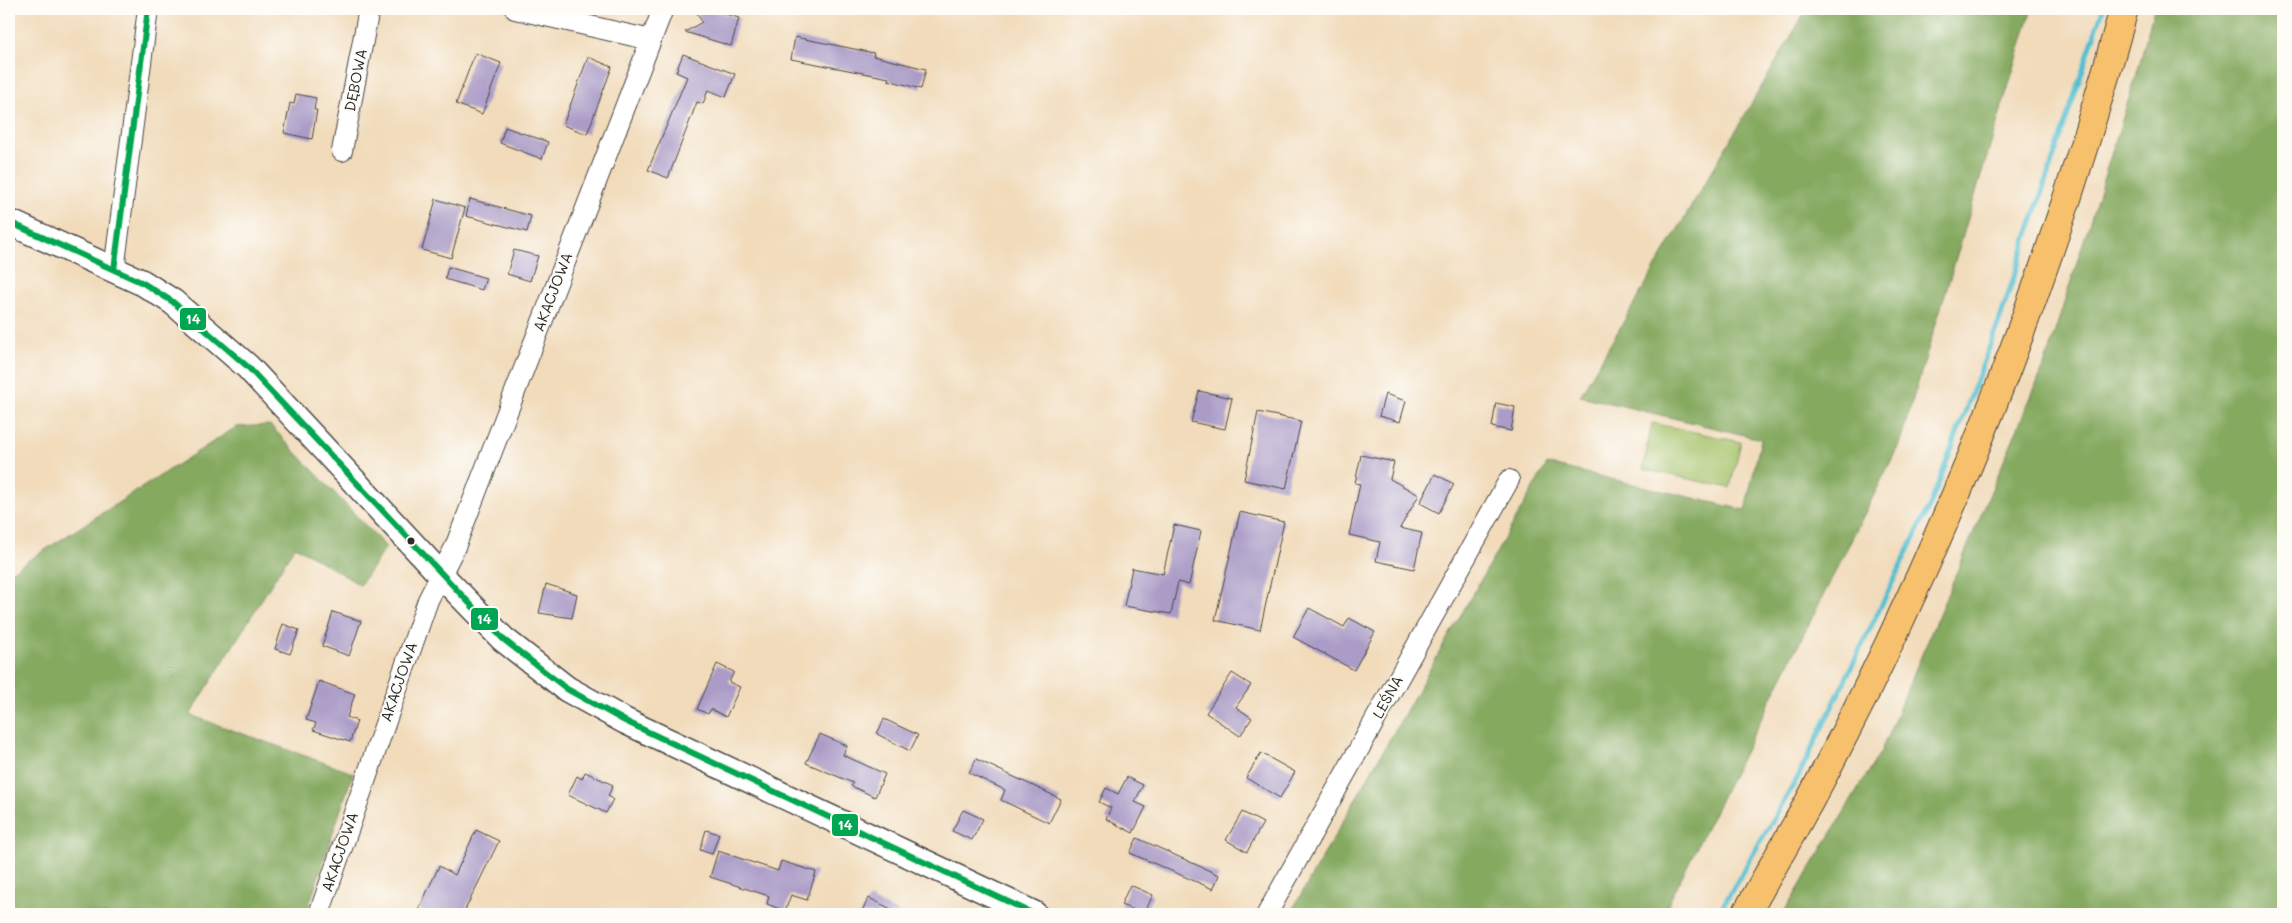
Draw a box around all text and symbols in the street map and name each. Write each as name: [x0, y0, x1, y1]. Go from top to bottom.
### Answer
street label: DĘBOWA: [339, 47, 371, 113]
street label: AKACJOWA: [528, 249, 576, 334]
line badge: 14: [179, 307, 207, 331]
text: 14: [185, 309, 201, 328]
unlabelled marker: [406, 536, 416, 546]
line badge: 14: [470, 607, 499, 631]
text: 14: [476, 609, 492, 628]
street label: AKACJOWA: [375, 639, 421, 724]
street label: LEŚNA: [1367, 671, 1407, 722]
street label: AKACJOWA: [316, 809, 362, 894]
line badge: 14: [831, 813, 859, 837]
text: 14: [837, 815, 853, 834]

